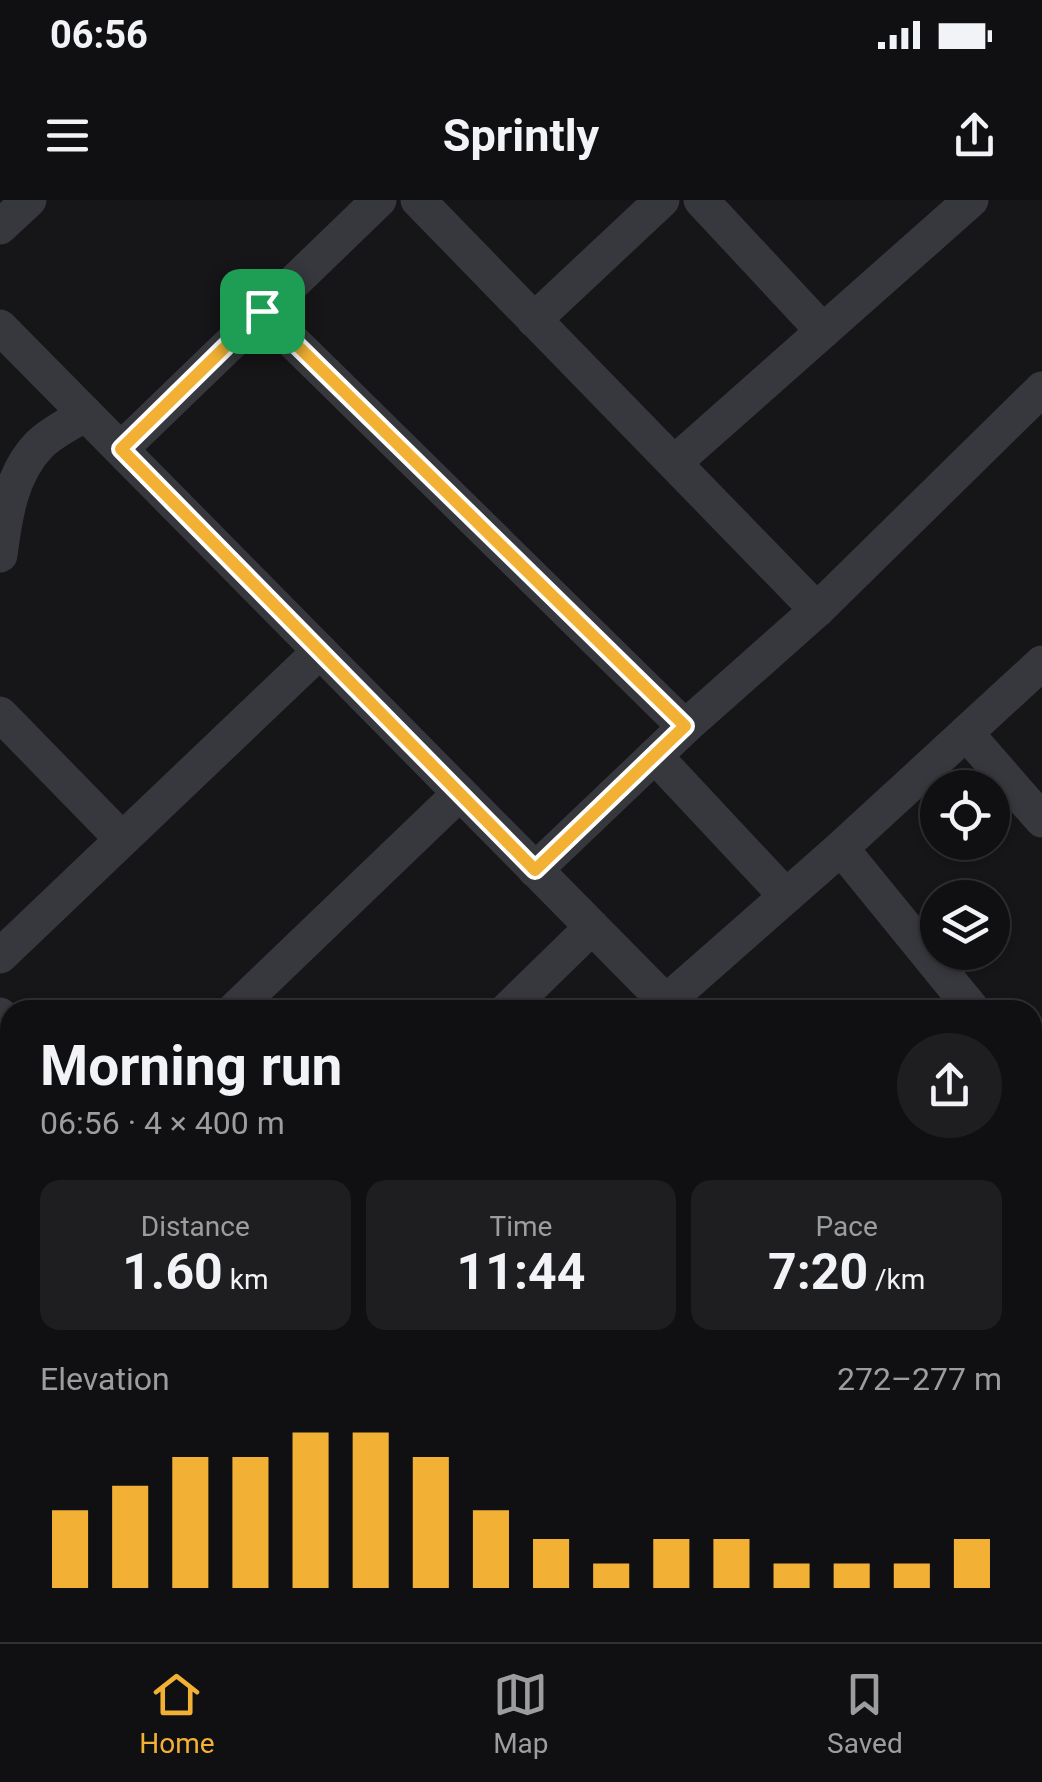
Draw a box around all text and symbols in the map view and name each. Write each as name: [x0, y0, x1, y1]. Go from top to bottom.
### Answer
text: 06:56: [50, 13, 148, 57]
icon: menu: [40, 108, 95, 163]
icon: share: [947, 108, 1002, 163]
text: Sprintly: [443, 109, 599, 162]
pin: [220, 269, 305, 354]
icon: arrive: [235, 284, 290, 339]
map controls: [920, 770, 1010, 970]
button: locate: [920, 770, 1010, 860]
button: layers: [920, 880, 1010, 970]
button: share: [897, 1033, 1002, 1138]
text: Morning run: [40, 1034, 342, 1098]
text: 06:56 · 4 × 400 m: [40, 1104, 285, 1142]
text: Distance: [141, 1210, 250, 1243]
text: Time: [490, 1210, 552, 1243]
text: Pace: [816, 1210, 878, 1243]
text: 1.60: [122, 1243, 223, 1301]
text: 11:44: [457, 1243, 585, 1301]
text: 7:20: [768, 1243, 868, 1301]
text: km: [223, 1263, 268, 1296]
text: /km: [868, 1263, 925, 1296]
text: Elevation: [40, 1360, 170, 1398]
text: 272–277 m: [837, 1360, 1002, 1398]
tab: Home: [139, 1667, 215, 1760]
tab: Map: [493, 1667, 549, 1760]
tab: Saved: [827, 1667, 903, 1760]

